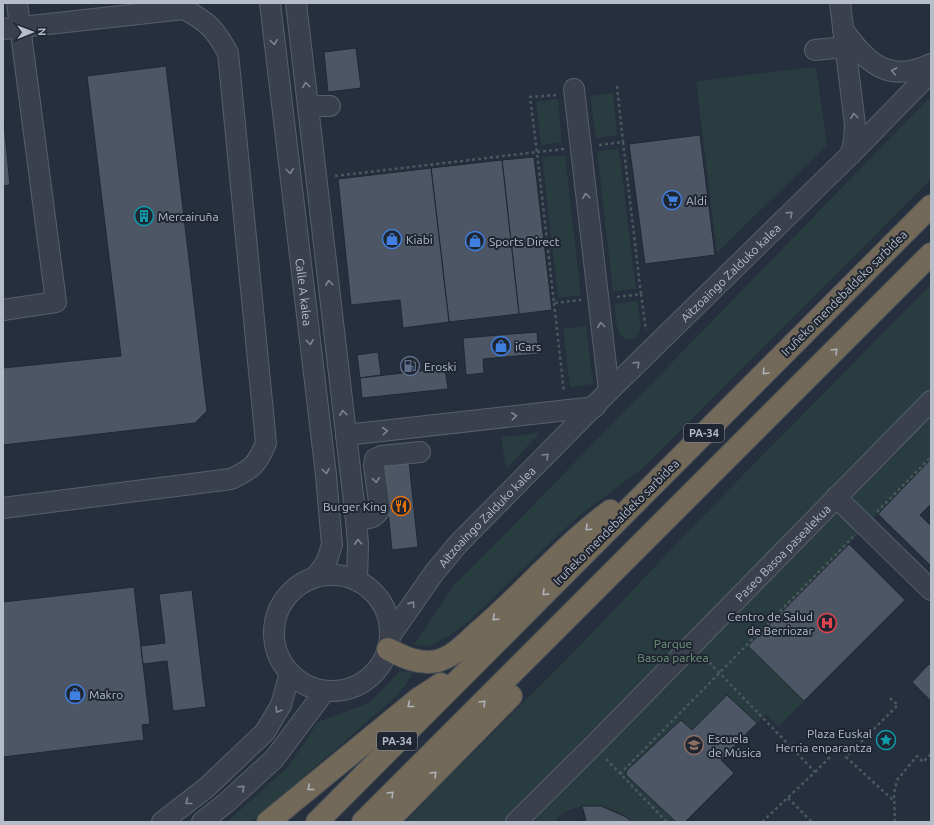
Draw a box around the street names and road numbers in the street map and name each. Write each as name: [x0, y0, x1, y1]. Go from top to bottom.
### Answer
street label: Aitzoaingo Zalduko kalea: [678, 221, 783, 324]
street label: Iruñeko mendebaldeko sarbidea: [779, 228, 909, 358]
street label: Calle A kalea: [294, 257, 315, 326]
road number: PA-34: [684, 424, 724, 442]
street label: Iruñeko mendebaldeko sarbidea: [551, 457, 681, 587]
street label: Aitzoaingo Zalduko kalea: [435, 463, 538, 569]
street label: Paseo Basoa pasealekua: [732, 502, 833, 604]
road number: PA-34: [377, 732, 417, 750]

